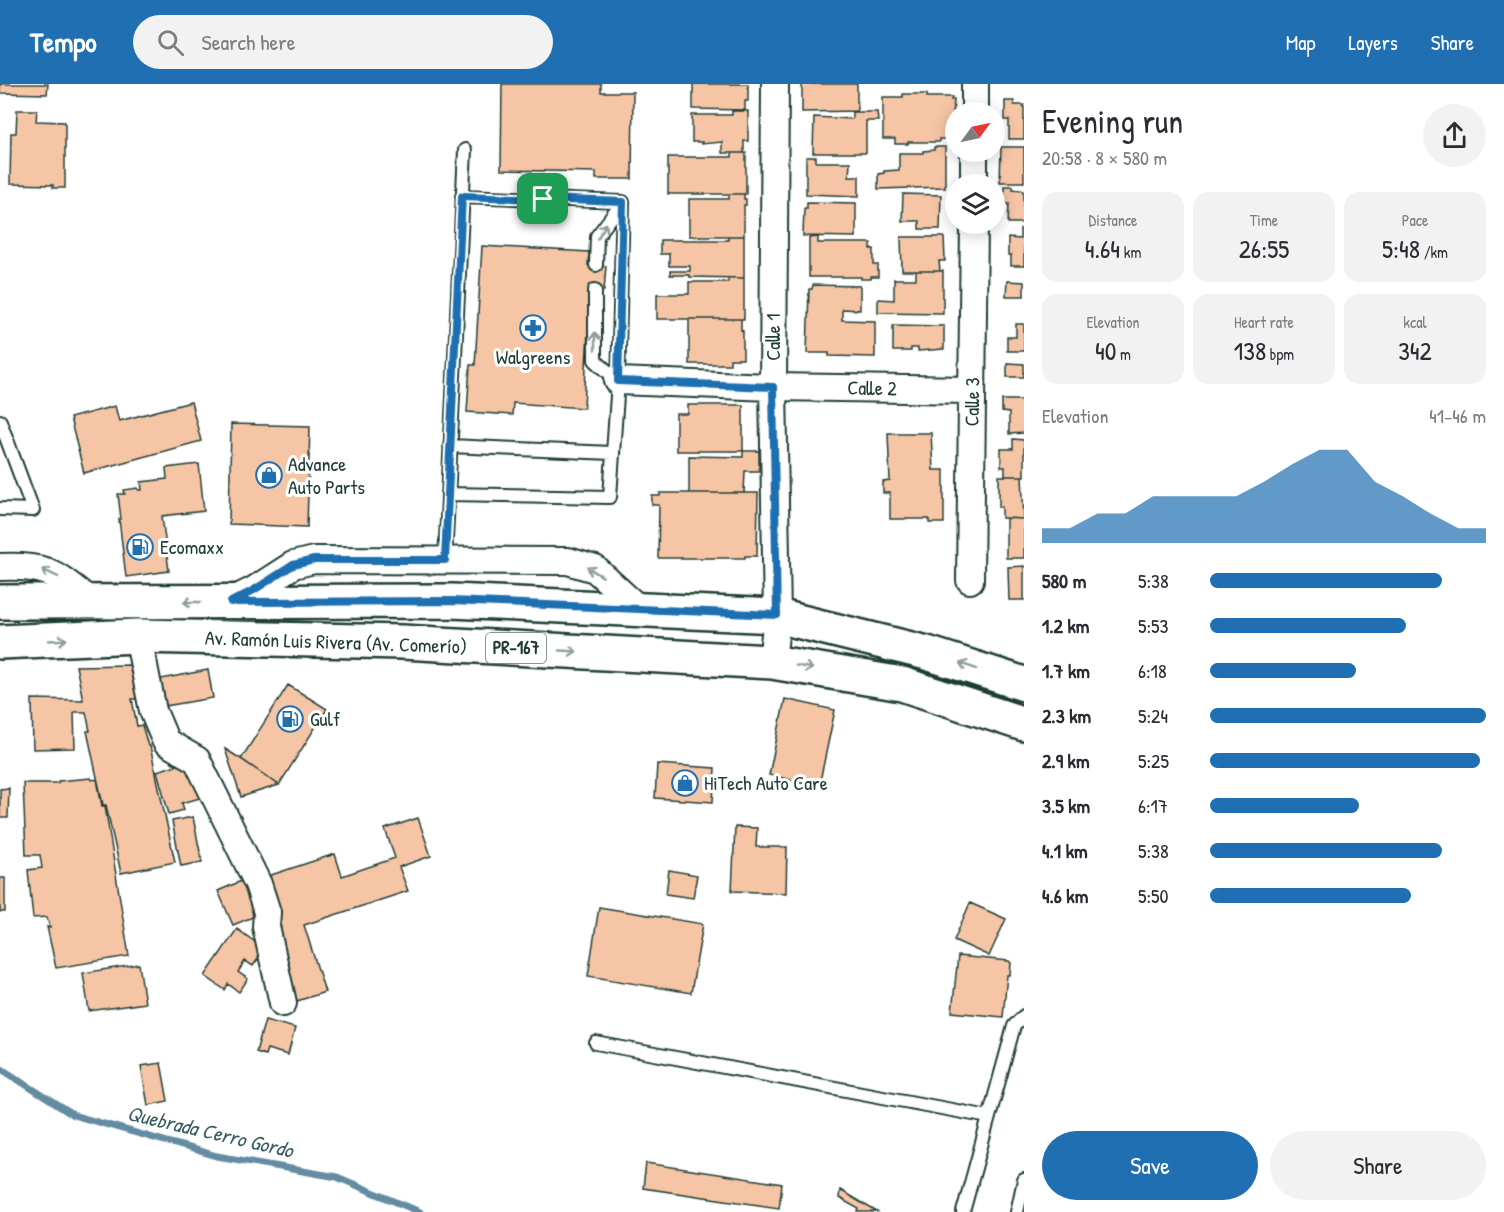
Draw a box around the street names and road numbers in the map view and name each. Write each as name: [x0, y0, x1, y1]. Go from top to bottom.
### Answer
street label: Calle 1: [759, 313, 786, 361]
street label: Calle 2: [847, 374, 898, 401]
street label: Calle 3: [958, 377, 985, 427]
street label: Av. Ramón Luis Rivera (Av. Comerío): [205, 623, 467, 660]
road number: PR-167: [486, 633, 546, 663]

